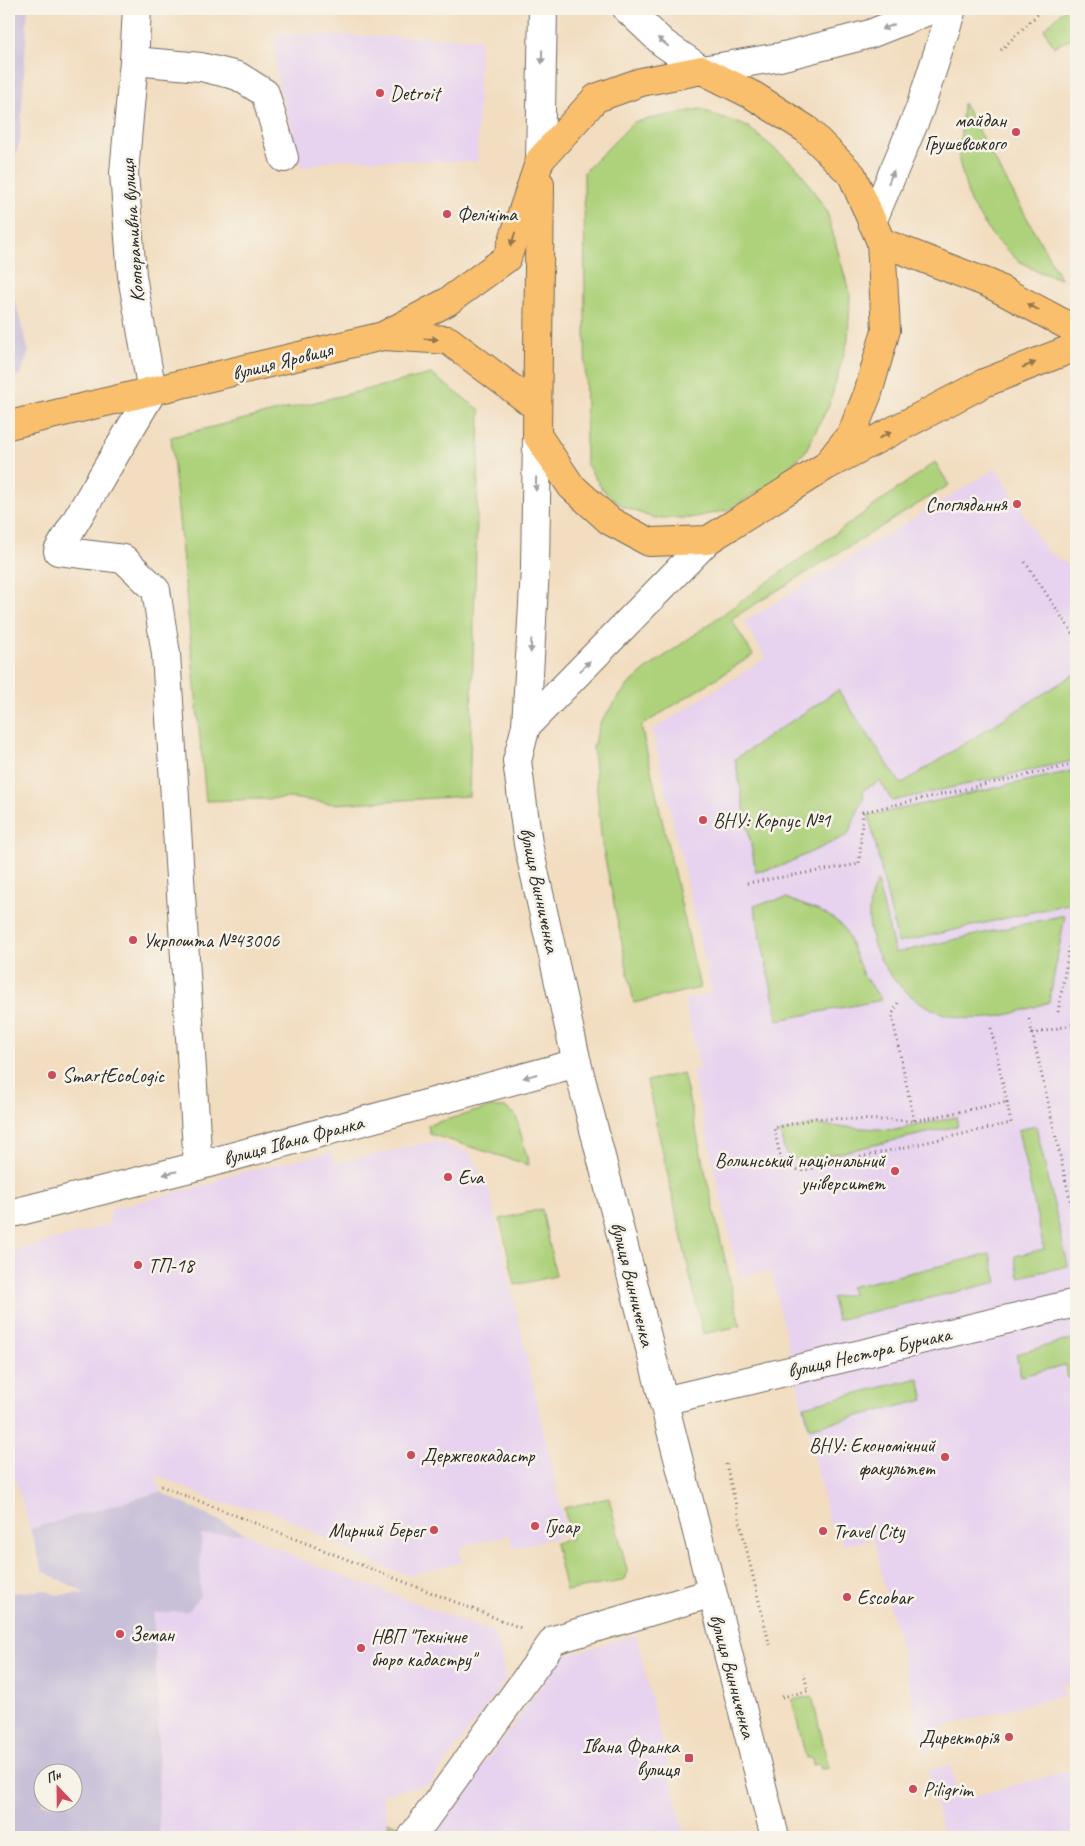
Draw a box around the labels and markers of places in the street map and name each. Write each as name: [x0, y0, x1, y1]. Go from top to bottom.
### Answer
place label: Detroit: [390, 81, 443, 106]
marker: Detroit: [374, 87, 386, 99]
place label: майдан Грушевського: [925, 108, 1008, 156]
marker: майдан Грушевського: [1010, 126, 1022, 138]
place label: Фелічіта: [457, 202, 518, 227]
marker: Фелічіта: [441, 208, 453, 220]
place label: Споглядання: [926, 492, 1008, 517]
marker: Споглядання: [1011, 498, 1023, 510]
place label: ВНУ: Корпус №1: [713, 808, 831, 833]
marker: ВНУ: Корпус №1: [697, 814, 709, 826]
place label: Укрпошта №43006: [143, 928, 280, 953]
marker: Укрпошта №43006: [127, 934, 139, 946]
place label: SmartEcoLogic: [62, 1063, 165, 1088]
marker: SmartEcoLogic: [46, 1069, 58, 1081]
place label: Волинський національний університет: [715, 1148, 887, 1196]
place label: Eva: [458, 1165, 485, 1190]
marker: Волинський національний університет: [889, 1165, 901, 1177]
marker: Eva: [442, 1171, 454, 1183]
place label: ТП-18: [148, 1253, 196, 1278]
marker: ТП-18: [132, 1259, 144, 1271]
place label: ВНУ: Економічний факультет: [809, 1433, 937, 1481]
place label: Держгеокадастр: [421, 1443, 536, 1468]
marker: Держгеокадастр: [405, 1449, 417, 1461]
marker: ВНУ: Економічний факультет: [939, 1451, 951, 1463]
place label: Гусар: [545, 1514, 581, 1539]
place label: Мирний Берег: [328, 1518, 427, 1543]
place label: Travel City: [833, 1519, 906, 1544]
marker: Гусар: [529, 1520, 541, 1532]
marker: Мирний Берег: [428, 1524, 440, 1536]
marker: Travel City: [817, 1525, 829, 1537]
place label: Escobar: [857, 1585, 914, 1610]
marker: Escobar: [841, 1591, 853, 1603]
place label: Земан: [130, 1622, 176, 1647]
place label: НВП "Технічне бюро кадастру": [371, 1624, 480, 1672]
marker: Земан: [114, 1628, 126, 1640]
marker: НВП "Технічне бюро кадастру": [355, 1642, 367, 1654]
place label: Директорія: [919, 1725, 1000, 1750]
marker: Директорія: [1003, 1731, 1015, 1743]
place label: Івана Франка вулиця: [582, 1734, 681, 1782]
marker: Івана Франка вулиця: [683, 1752, 695, 1764]
place label: Piligrim: [923, 1777, 974, 1802]
marker: Piligrim: [907, 1783, 919, 1795]

